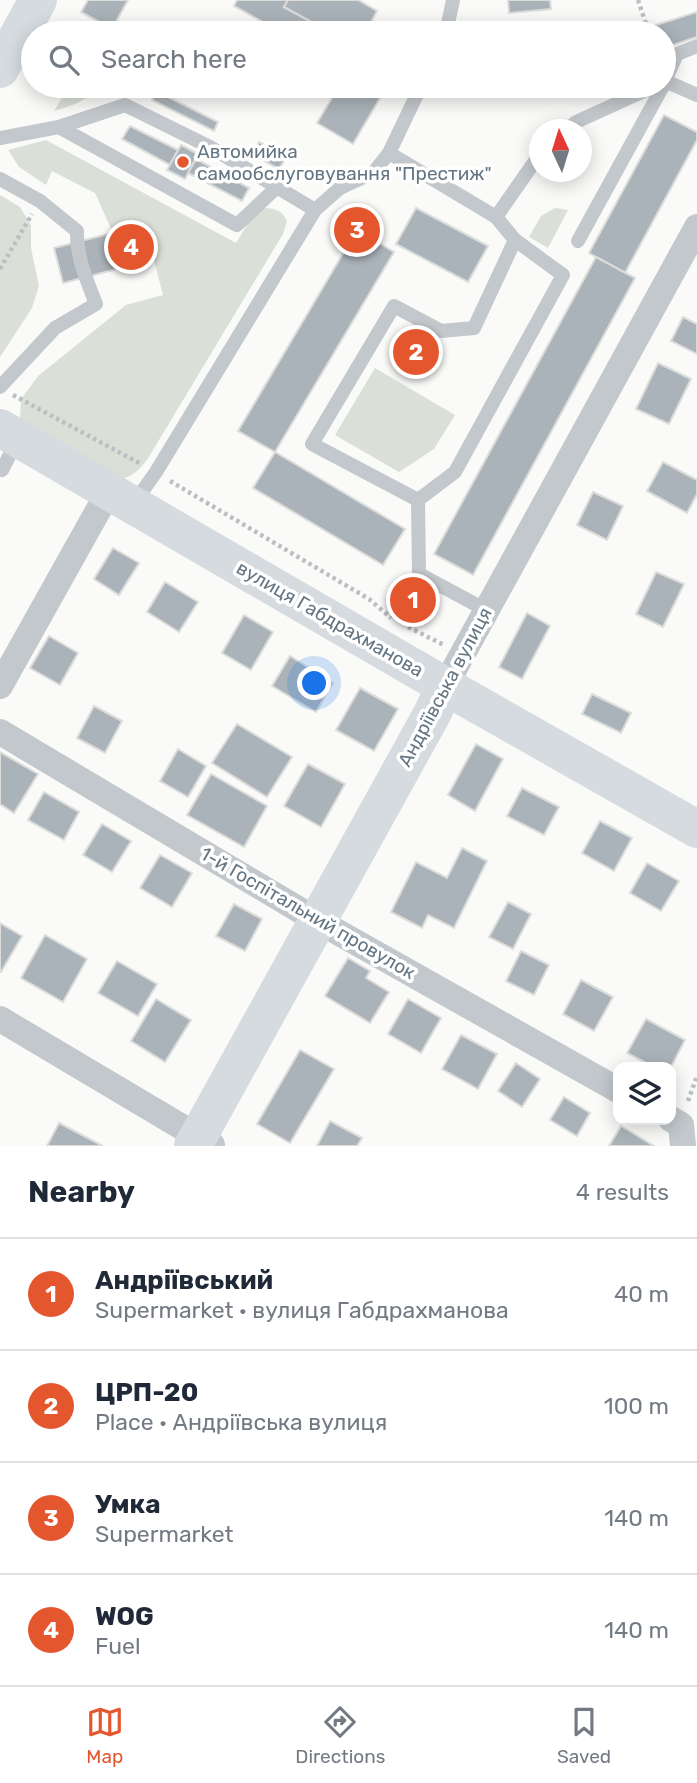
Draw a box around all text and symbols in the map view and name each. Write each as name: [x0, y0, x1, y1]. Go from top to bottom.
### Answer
search box: [21, 21, 676, 98]
icon: search: [45, 41, 83, 79]
text: Search here: [101, 44, 247, 75]
north arrow: [529, 119, 592, 182]
place label: Автомийка самообслуговування "Престиж": [197, 140, 492, 185]
marker: Автомийка самообслуговування "Престиж": [175, 154, 191, 170]
pin: 3: [334, 204, 380, 256]
pin: 4: [108, 221, 154, 273]
pin: 2: [393, 326, 439, 378]
street label: вулиця Габдрахманова: [233, 556, 427, 682]
pin: 1: [390, 574, 436, 626]
street label: Андріївська вулиця: [393, 603, 497, 771]
your location: [297, 666, 331, 700]
street label: 1-й Госпітальний провулок: [196, 842, 420, 984]
map controls: [613, 1062, 676, 1125]
button: layers: [613, 1062, 676, 1125]
text: Nearby: [28, 1174, 135, 1210]
text: 4 results: [576, 1178, 669, 1206]
text: Андріївський: [95, 1265, 273, 1296]
text: 1: [45, 1280, 57, 1308]
text: 40 m: [614, 1280, 669, 1308]
text: Supermarket · вулиця Габдрахманова: [95, 1296, 509, 1324]
text: ЦРП-20: [95, 1377, 198, 1408]
text: 2: [44, 1392, 58, 1420]
text: 100 m: [604, 1392, 669, 1420]
text: Place · Андріївська вулиця: [95, 1408, 387, 1436]
text: Умка: [95, 1489, 161, 1520]
text: 3: [43, 1504, 59, 1532]
text: 140 m: [604, 1504, 669, 1532]
text: Supermarket: [95, 1520, 233, 1548]
text: WOG: [95, 1601, 154, 1632]
text: 4: [43, 1616, 59, 1644]
text: 140 m: [604, 1616, 669, 1644]
text: Fuel: [95, 1632, 141, 1660]
tab: Map: [86, 1703, 124, 1768]
tab: Directions: [295, 1703, 385, 1768]
tab: Saved: [557, 1703, 611, 1768]

